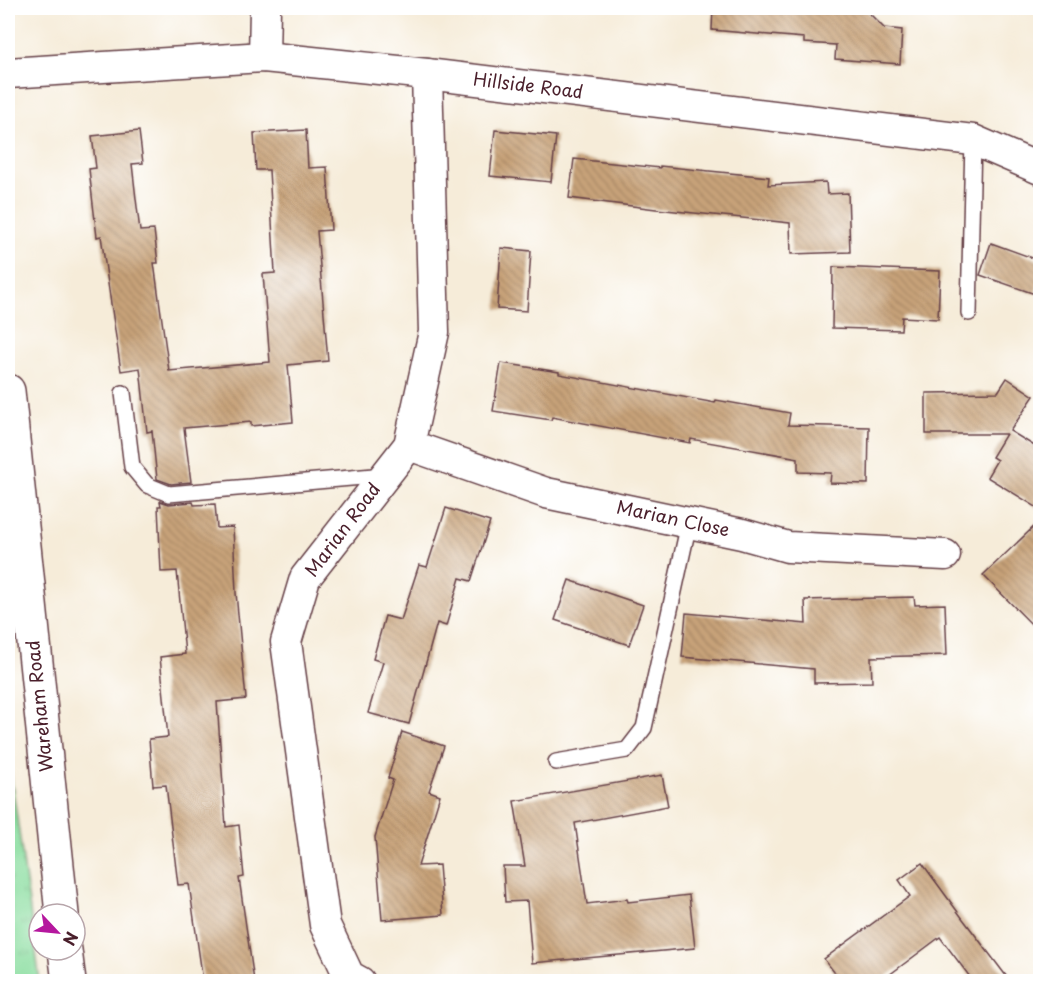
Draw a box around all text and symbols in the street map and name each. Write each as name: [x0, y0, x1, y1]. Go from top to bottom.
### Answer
street label: Hillside Road: [472, 64, 585, 105]
street label: Marian Road: [297, 476, 386, 582]
street label: Marian Close: [614, 492, 732, 543]
street label: Wareham Road: [18, 639, 59, 773]
north arrow: [27, 902, 87, 962]
text: N: [58, 928, 85, 950]

